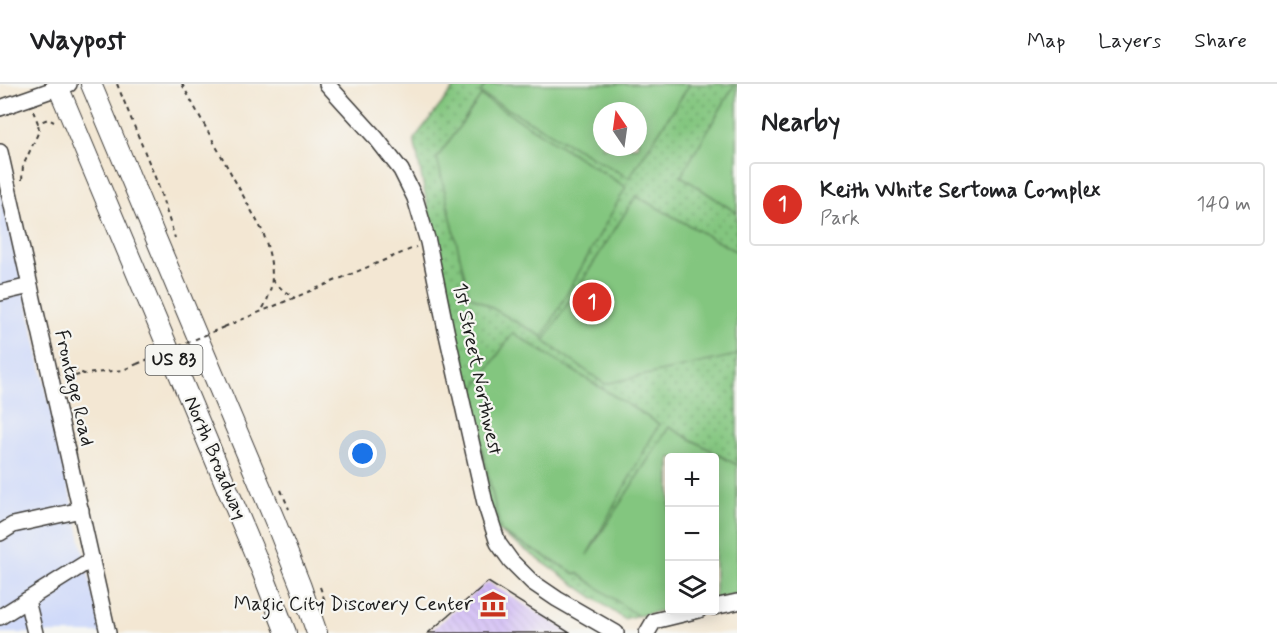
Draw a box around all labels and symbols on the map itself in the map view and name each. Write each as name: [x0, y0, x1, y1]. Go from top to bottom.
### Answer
north arrow: [593, 102, 647, 156]
street label: 1st Street Northwest: [446, 280, 508, 458]
pin: 1: [572, 280, 612, 324]
street label: Frontage Road: [47, 327, 100, 449]
road number: US 83: [146, 345, 202, 375]
street label: North Broadway: [177, 392, 253, 524]
your location: [348, 439, 377, 468]
museum icon: Magic City Discovery Center: [478, 589, 508, 619]
place label: Magic City Discovery Center: [234, 591, 474, 620]

